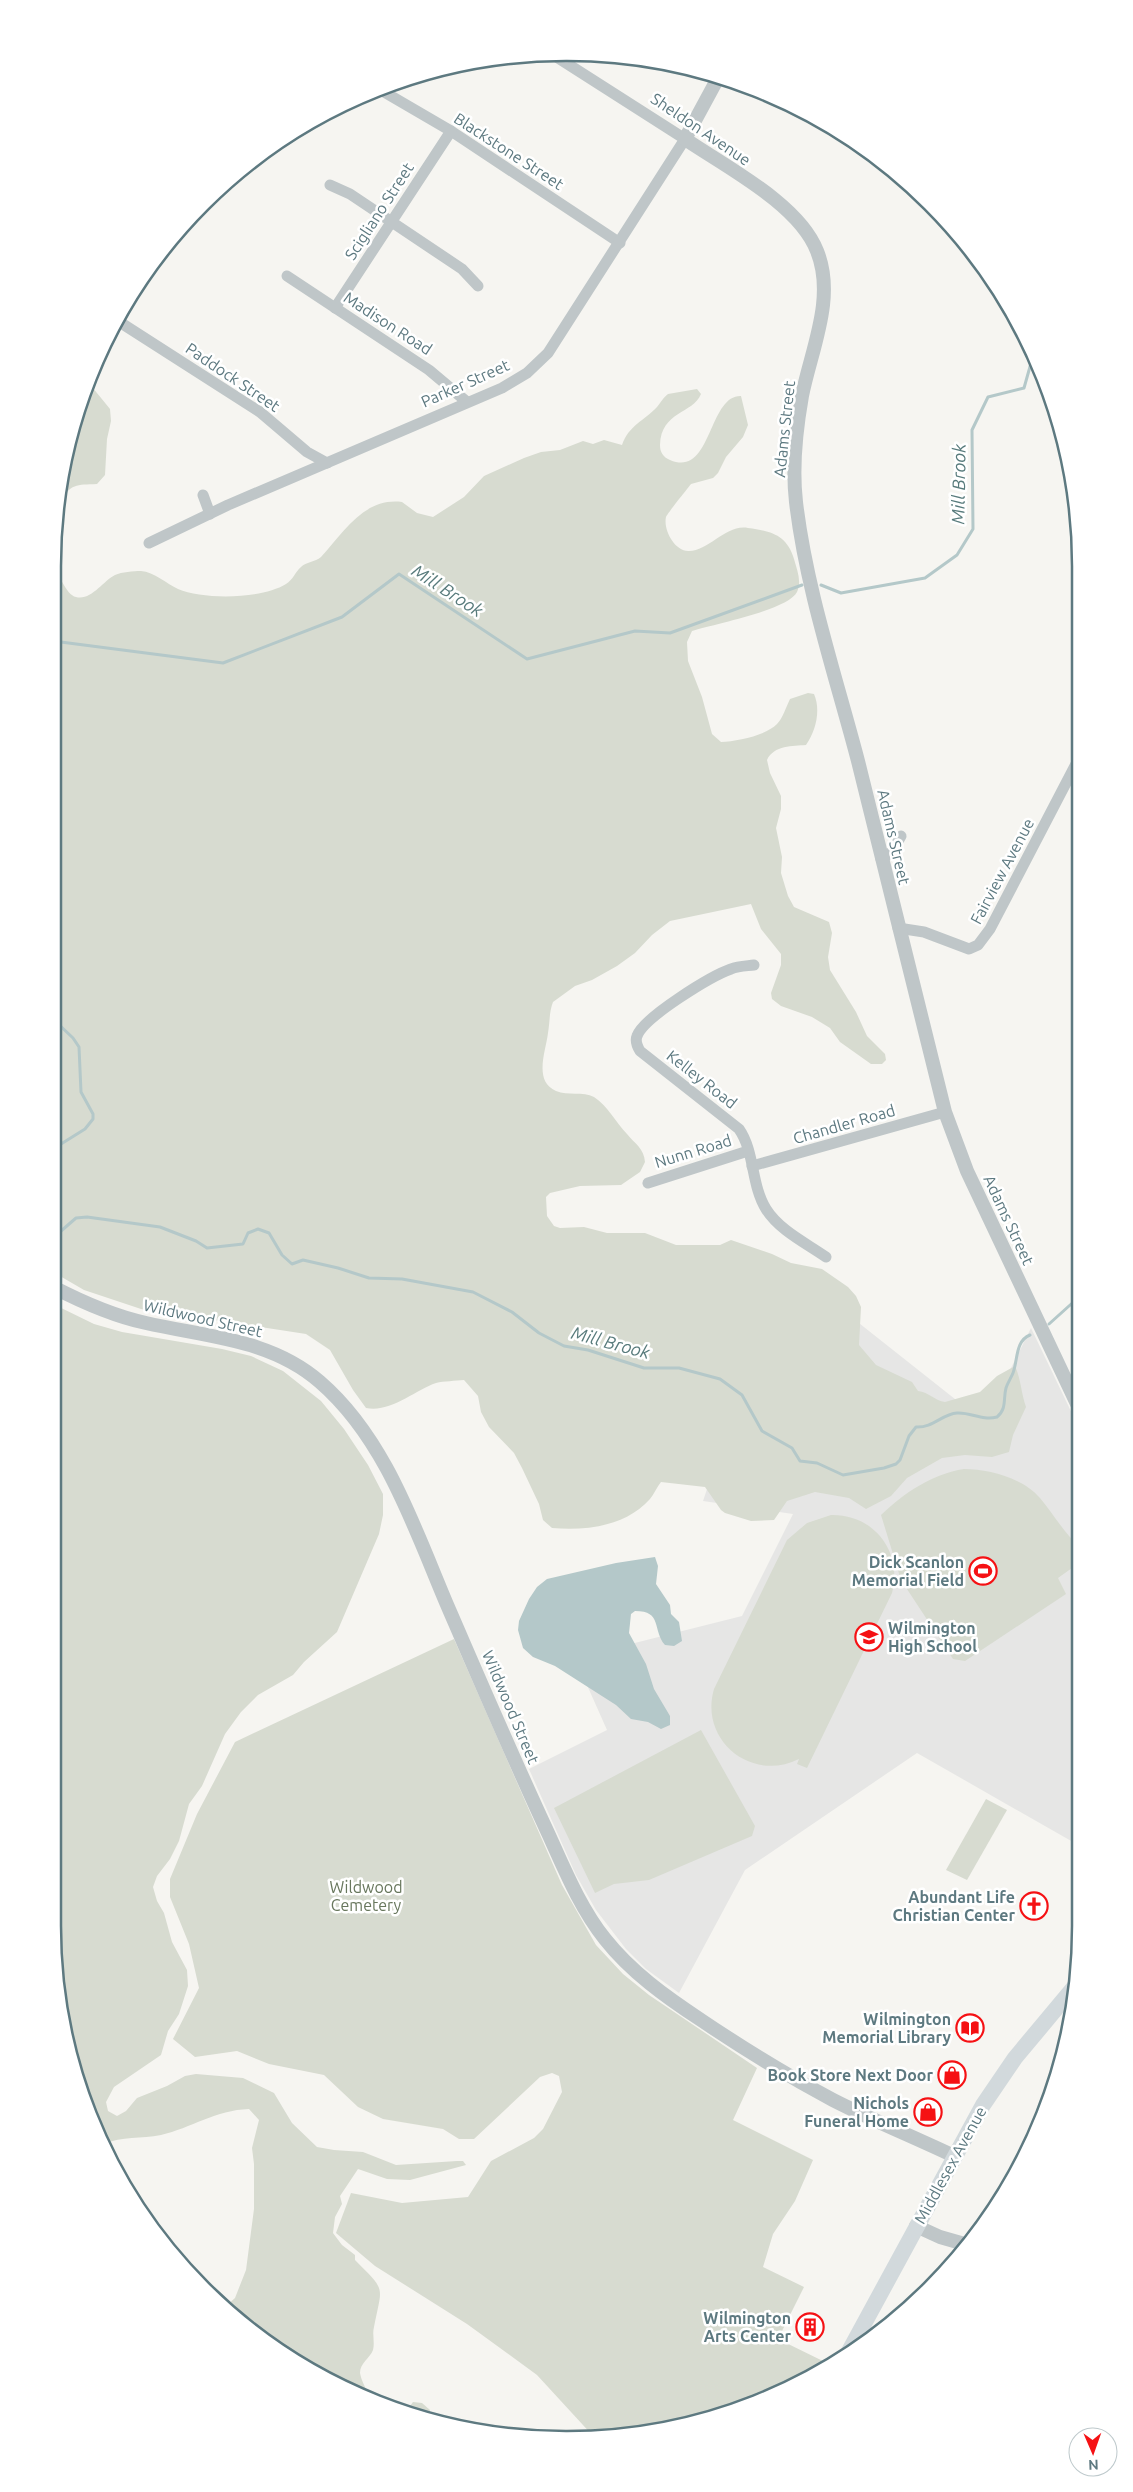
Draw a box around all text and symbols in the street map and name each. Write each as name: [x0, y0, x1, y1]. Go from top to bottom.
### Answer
street label: Sheldon Avenue: [648, 89, 754, 169]
street label: Blackstone Street: [451, 109, 568, 194]
street label: Scigliano Street: [341, 159, 417, 263]
street label: Madison Road: [341, 288, 435, 358]
street label: Paddock Street: [183, 339, 284, 415]
street label: Parker Street: [418, 355, 513, 410]
street label: Adams Street: [770, 379, 798, 478]
water label: Mill Brook: [947, 443, 969, 525]
water label: Mill Brook: [409, 560, 488, 621]
street label: Adams Street: [874, 788, 914, 887]
street label: Fairview Avenue: [967, 815, 1037, 927]
street label: Kelley Road: [663, 1046, 741, 1112]
street label: Chandler Road: [791, 1101, 897, 1147]
street label: Nunn Road: [652, 1131, 734, 1171]
street label: Adams Street: [980, 1172, 1038, 1268]
street label: Wildwood Street: [142, 1296, 265, 1341]
water label: Mill Brook: [569, 1322, 653, 1362]
place label: Dick Scanlon Memorial Field: [852, 1553, 964, 1589]
sports icon: Dick Scanlon Memorial Field: [968, 1556, 998, 1586]
place label: Wilmington High School: [888, 1619, 977, 1655]
school or university icon: Wilmington High School: [854, 1622, 884, 1652]
street label: Wildwood Street: [479, 1648, 543, 1767]
park label: Wildwood Cemetery: [329, 1878, 403, 1914]
place label: Abundant Life Christian Center: [893, 1888, 1015, 1924]
church icon: Abundant Life Christian Center: [1019, 1891, 1049, 1921]
place label: Wilmington Memorial Library: [822, 2010, 951, 2046]
library icon: Wilmington Memorial Library: [955, 2013, 985, 2043]
shop icon: Book Store Next Door: [937, 2060, 967, 2090]
place label: Book Store Next Door: [768, 2066, 933, 2084]
place label: Nichols Funeral Home: [804, 2094, 909, 2130]
shop icon: Nichols Funeral Home: [913, 2097, 943, 2127]
street label: Middlesex Avenue: [910, 2103, 990, 2227]
place label: Wilmington Arts Center: [703, 2309, 791, 2345]
building icon: Wilmington Arts Center: [795, 2312, 825, 2342]
north arrow: [1068, 2427, 1118, 2477]
text: N: [1088, 2457, 1099, 2473]

